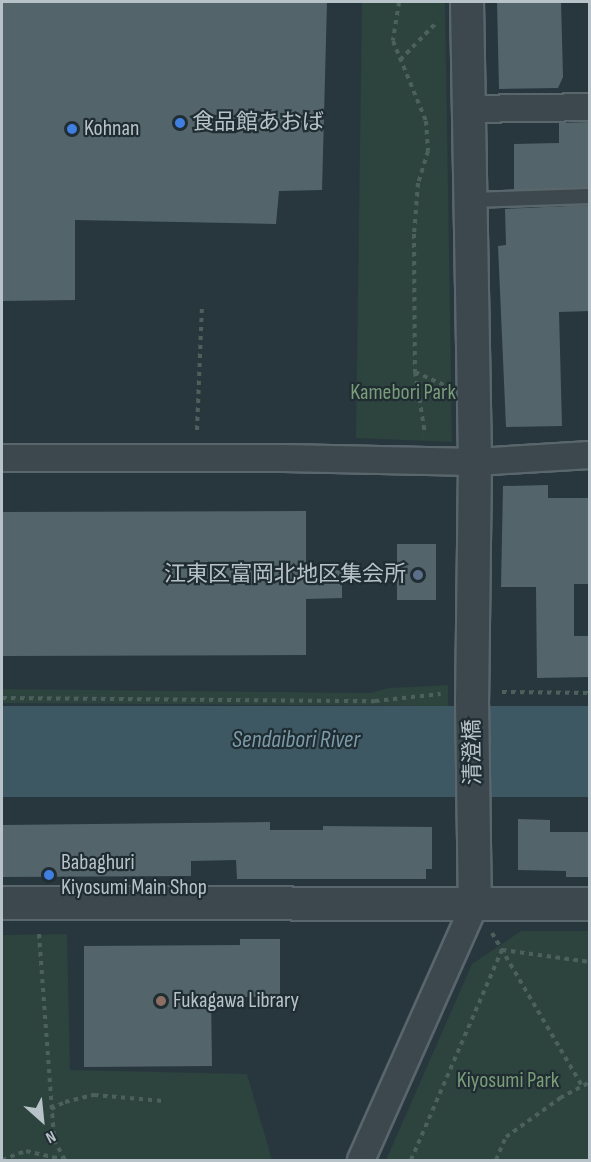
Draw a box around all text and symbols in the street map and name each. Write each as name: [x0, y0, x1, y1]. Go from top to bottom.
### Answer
place label: 食品館あおば: [192, 110, 324, 136]
place label: Kohnan: [84, 116, 139, 142]
marker: 食品館あおば: [173, 116, 187, 130]
marker: Kohnan: [65, 122, 79, 136]
park label: Kamebori Park: [350, 380, 456, 406]
place label: 江東区富岡北地区集会所: [164, 562, 406, 588]
marker: 江東区富岡北地区集会所: [411, 568, 425, 582]
street label: 清澄橋: [459, 719, 487, 785]
water label: Sendaibori River: [232, 726, 360, 754]
place label: Babaghuri Kiyosumi Main Shop: [61, 849, 207, 900]
marker: Babaghuri Kiyosumi Main Shop: [42, 868, 56, 882]
place label: Fukagawa Library: [173, 988, 299, 1014]
marker: Fukagawa Library: [154, 994, 168, 1008]
park label: Kiyosumi Park: [457, 1068, 559, 1094]
north arrow: [12, 1090, 72, 1150]
text: N: [42, 1126, 59, 1147]

